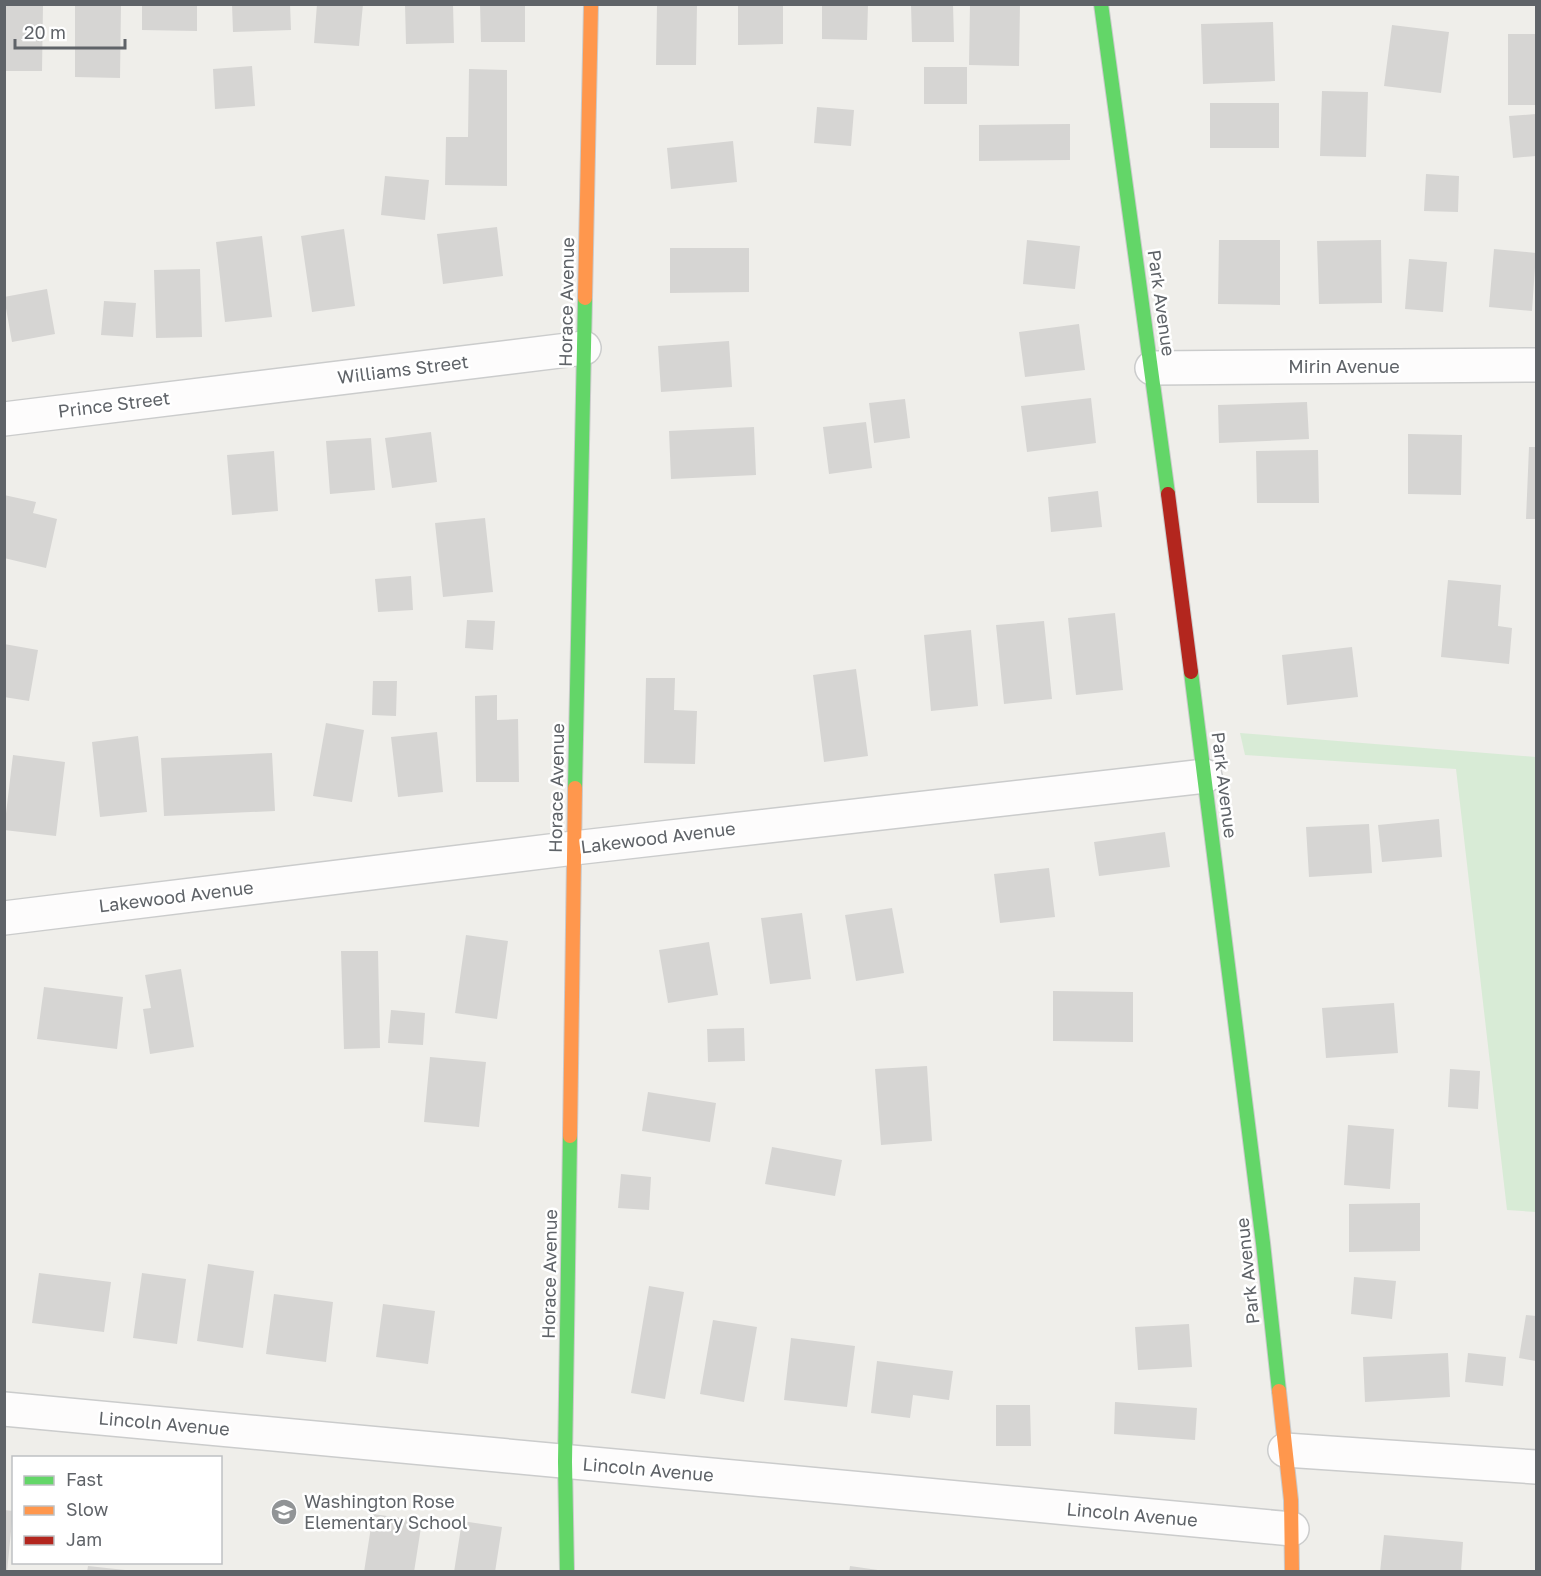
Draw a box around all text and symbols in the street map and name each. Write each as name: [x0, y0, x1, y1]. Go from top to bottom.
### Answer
scale bar: [15, 12, 124, 50]
text: 20 m: [24, 21, 66, 43]
street label: Horace Avenue: [554, 237, 578, 367]
street label: Park Avenue: [1144, 248, 1180, 357]
street label: Williams Street: [336, 350, 470, 388]
street label: Mirin Avenue: [1288, 355, 1400, 377]
street label: Prince Street: [57, 386, 171, 422]
street label: Horace Avenue: [544, 723, 568, 853]
street label: Park Avenue: [1208, 730, 1242, 839]
street label: Lakewood Avenue: [579, 817, 737, 857]
street label: Lakewood Avenue: [97, 876, 255, 916]
street label: Horace Avenue: [537, 1209, 561, 1339]
street label: Park Avenue: [1230, 1217, 1264, 1325]
street label: Lincoln Avenue: [98, 1406, 231, 1440]
street label: Lincoln Avenue: [582, 1452, 715, 1486]
legend: [12, 1456, 222, 1564]
text: Fast: [66, 1468, 103, 1490]
place label: Washington Rose Elementary School: [304, 1490, 468, 1533]
school or university icon: Washington Rose Elementary School: [269, 1497, 299, 1527]
street label: Lincoln Avenue: [1066, 1497, 1199, 1531]
text: Slow: [66, 1498, 109, 1520]
text: Jam: [66, 1528, 102, 1550]

